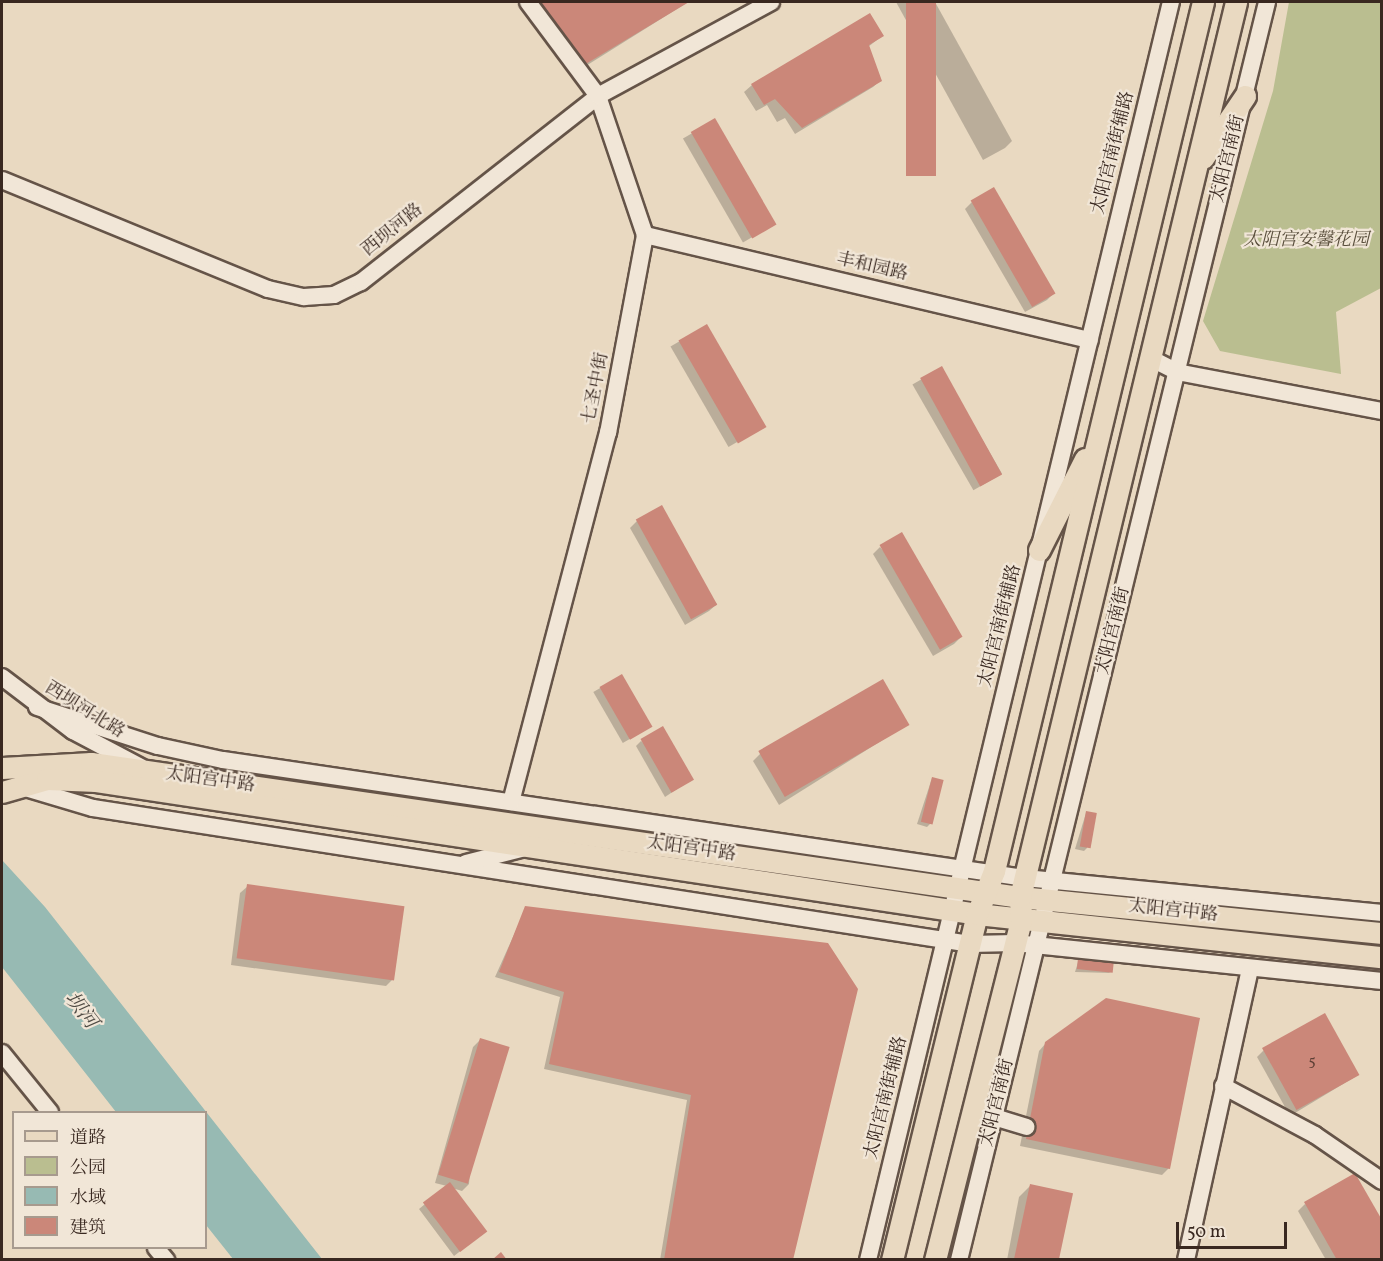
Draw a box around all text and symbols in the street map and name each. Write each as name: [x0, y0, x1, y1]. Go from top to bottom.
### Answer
street label: 太阳宫南街辅路: [1088, 89, 1140, 217]
street label: 太阳宫南街: [1208, 113, 1250, 205]
street label: 西坝河路: [358, 200, 428, 262]
park label: 太阳宫安馨花园: [1243, 230, 1369, 252]
street label: 丰和园路: [834, 249, 910, 287]
street label: 七圣中街: [580, 351, 614, 425]
street label: 太阳宫南街辅路: [975, 562, 1027, 690]
street label: 太阳宫南街: [1093, 585, 1135, 677]
street label: 西坝河北路: [40, 678, 128, 744]
street label: 太阳宫中路: [164, 764, 256, 798]
street label: 太阳宫中路: [645, 833, 737, 867]
street label: 太阳宫中路: [1127, 897, 1219, 927]
water label: 坝河: [58, 988, 102, 1034]
street label: 太阳宫南街辅路: [861, 1034, 913, 1162]
house number: 5: [1308, 1053, 1316, 1071]
street label: 太阳宫南街: [977, 1057, 1019, 1149]
legend: [12, 1111, 207, 1249]
text: 道路: [70, 1126, 106, 1151]
text: 公园: [70, 1156, 106, 1181]
text: 水域: [70, 1186, 106, 1211]
scale bar: [1179, 1210, 1290, 1248]
text: 建筑: [70, 1216, 106, 1241]
text: 50 m: [1187, 1220, 1226, 1245]

